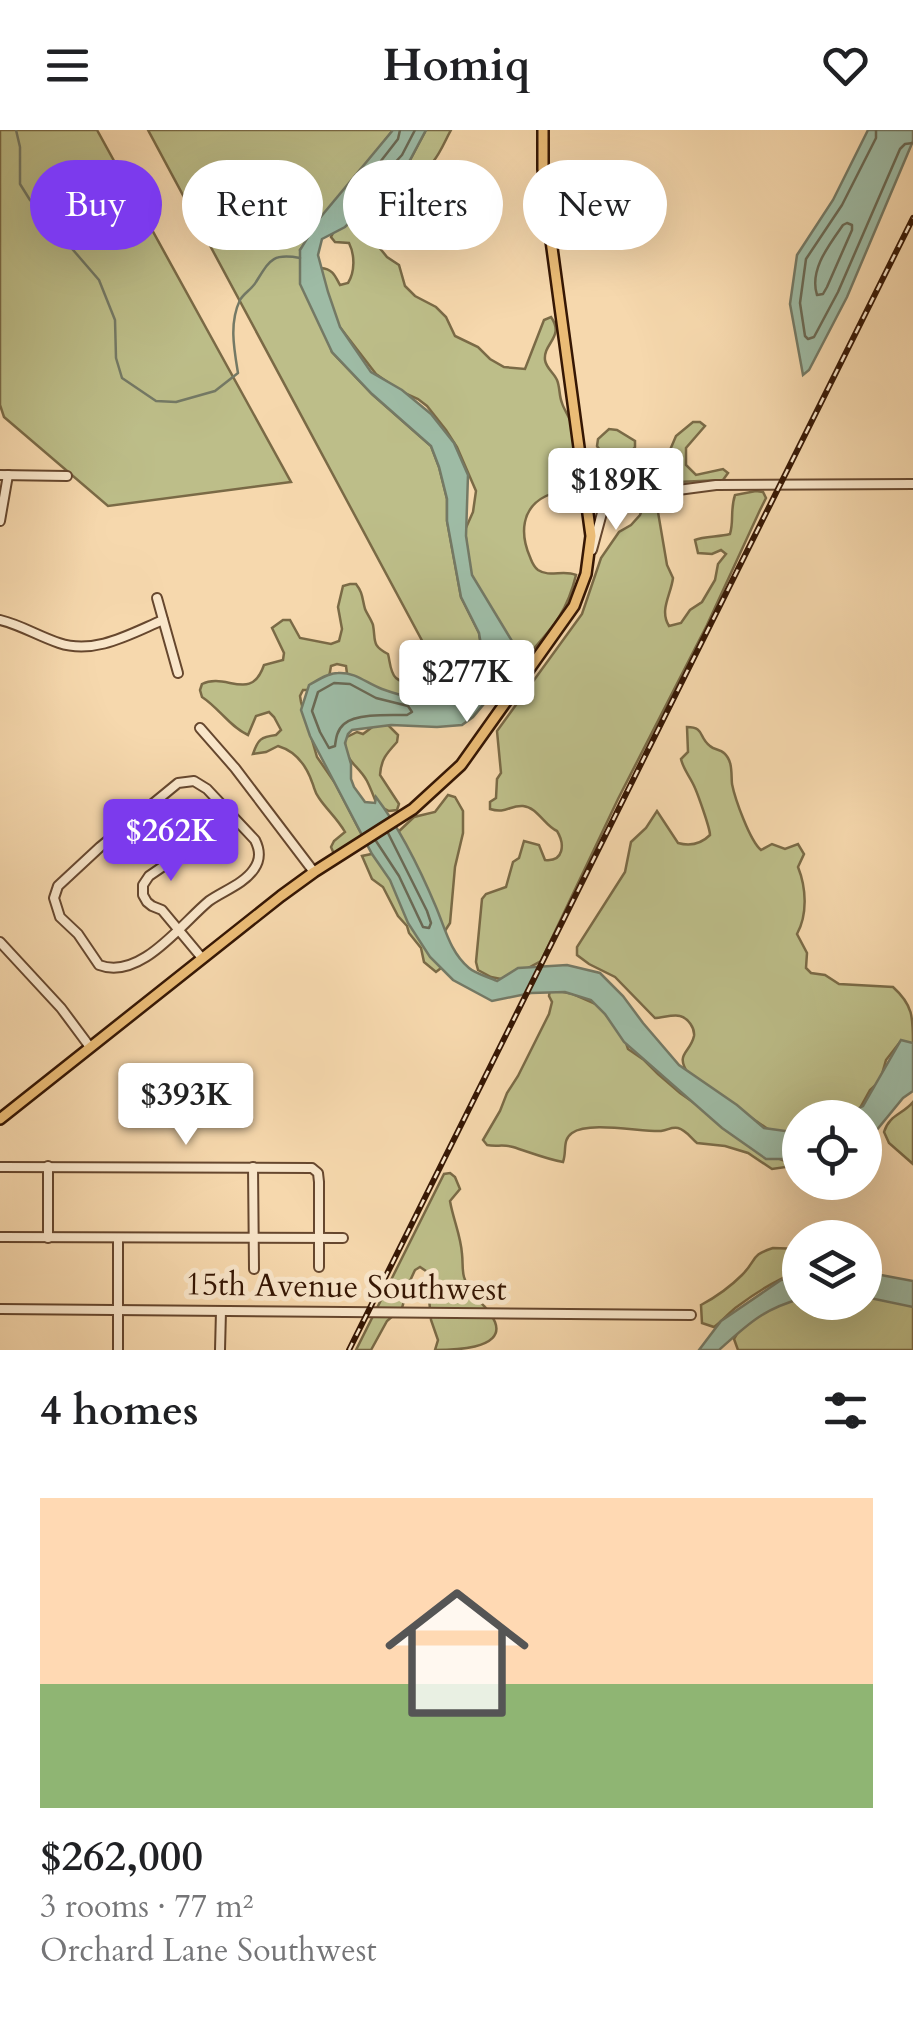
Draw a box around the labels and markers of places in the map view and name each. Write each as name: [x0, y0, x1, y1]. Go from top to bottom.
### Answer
pin: $189K: [546, 448, 686, 533]
pin: $277K: [397, 640, 537, 725]
pin: $262K: [101, 799, 241, 884]
pin: $393K: [116, 1063, 256, 1148]

